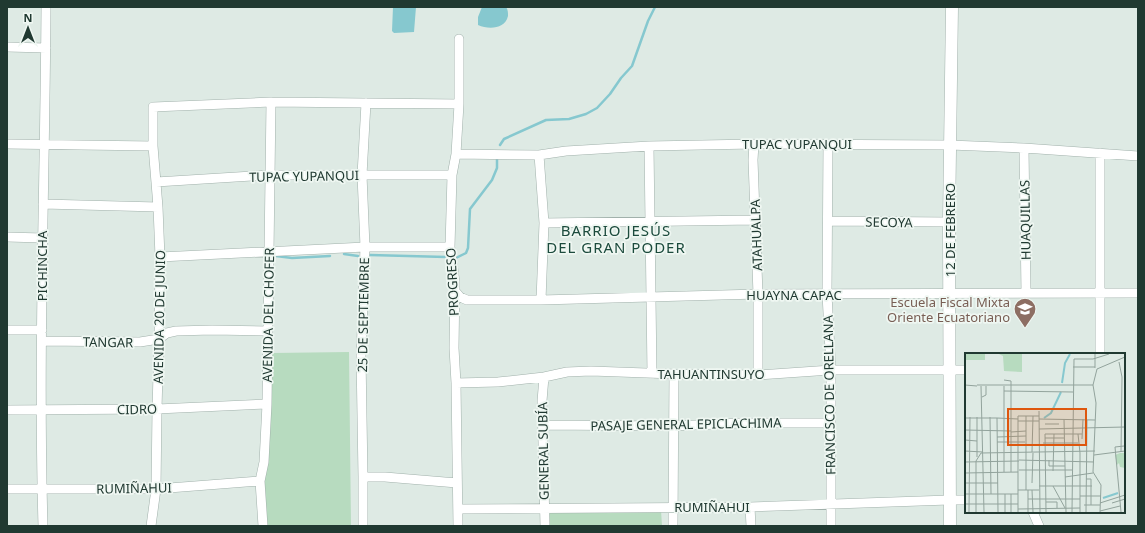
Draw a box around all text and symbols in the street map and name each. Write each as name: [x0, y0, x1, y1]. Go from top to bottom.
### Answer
north arrow: [8, 8, 48, 48]
text: N: [24, 10, 32, 25]
street label: TUPAC YUPANQUI: [742, 135, 852, 153]
street label: TUPAC YUPANQUI: [249, 166, 359, 186]
street label: HUAQUILLAS: [1015, 180, 1035, 260]
street label: 12 DE FEBRERO: [941, 183, 959, 277]
street label: ATAHUALPA: [746, 198, 766, 271]
street label: SECOYA: [865, 213, 913, 231]
district label: BARRIO JESÚS DEL GRAN PODER: [546, 220, 686, 257]
street label: PICHINCHA: [33, 230, 51, 301]
street label: AVENIDA DEL CHOFER: [258, 247, 278, 383]
street label: PROGRESO: [441, 247, 463, 317]
street label: AVENIDA 20 DE JUNIO: [149, 250, 169, 384]
street label: 25 DE SEPTIEMBRE: [353, 257, 373, 373]
street label: HUAYNA CAPAC: [746, 286, 842, 304]
place label: Escuela Fiscal Mixta Oriente Ecuatoriano: [887, 293, 1010, 326]
school or university icon: Escuela Fiscal Mixta Oriente Ecuatoriano: [1012, 296, 1038, 329]
street label: FRANCISCO DE ORELLANA: [819, 314, 839, 475]
street label: TANGAR: [83, 333, 133, 351]
inset map: [965, 353, 1125, 513]
street label: TAHUANTINSUYO: [657, 365, 765, 383]
street label: CIDRO: [117, 400, 157, 418]
street label: GENERAL SUBÍA: [533, 401, 553, 500]
street label: PASAJE GENERAL EPICLACHIMA: [590, 413, 782, 435]
street label: RUMIÑAHUI: [96, 478, 172, 498]
street label: RUMIÑAHUI: [674, 498, 750, 516]

